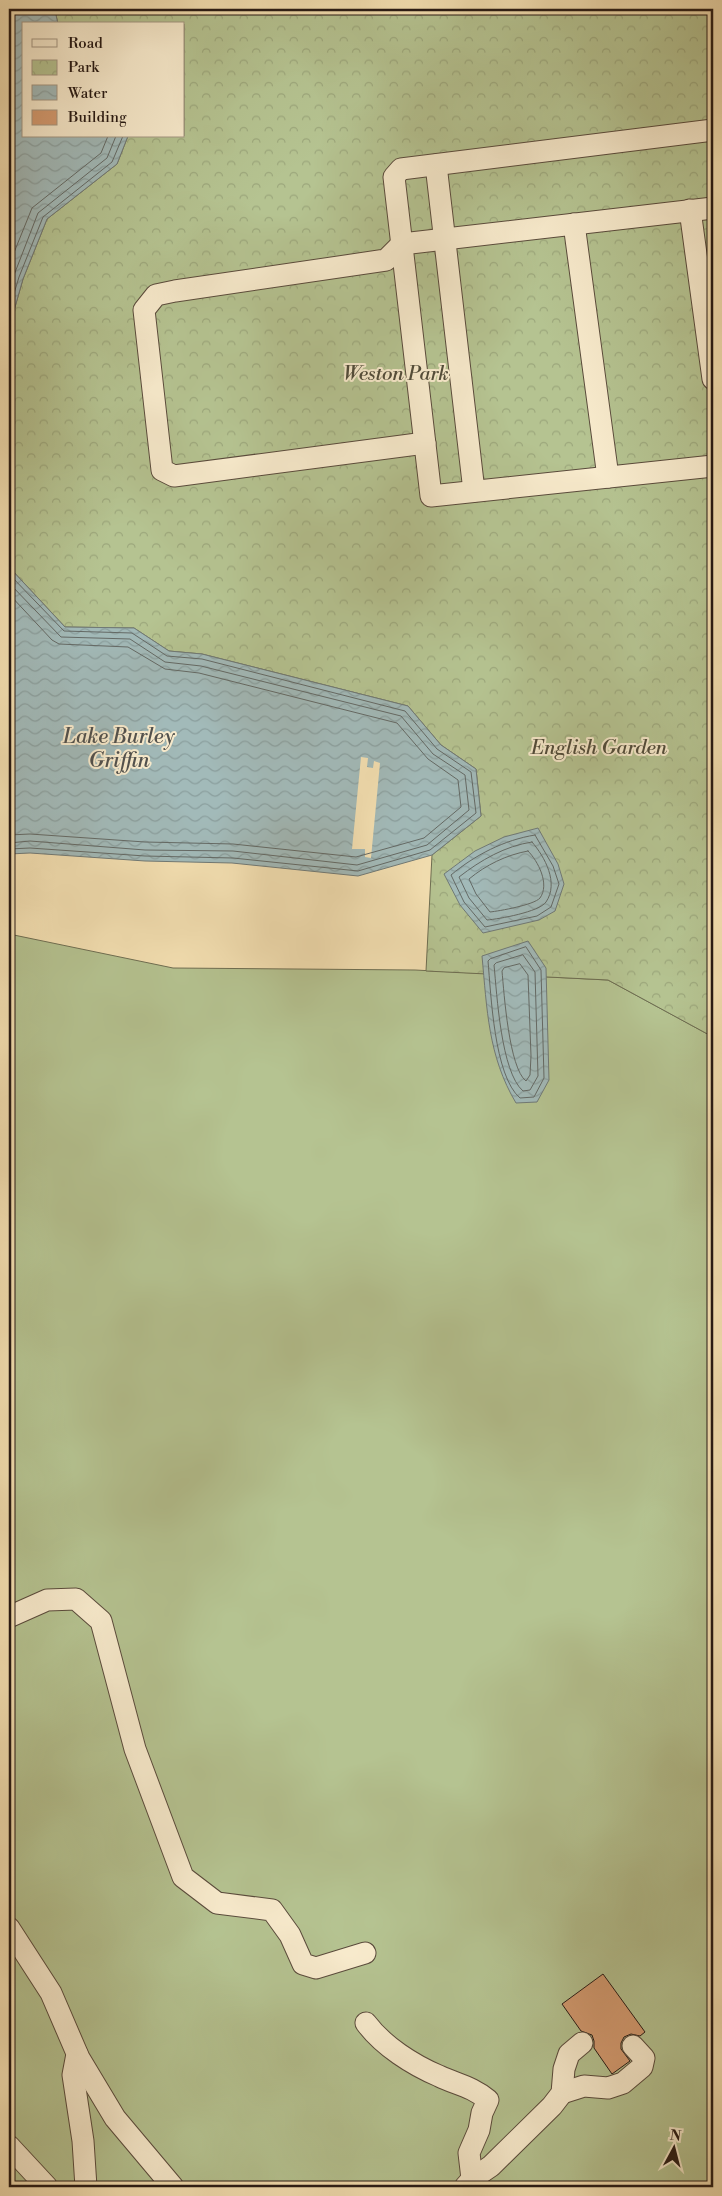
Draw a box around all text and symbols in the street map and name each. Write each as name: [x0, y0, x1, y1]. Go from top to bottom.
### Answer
legend: [22, 22, 185, 138]
text: Road: [68, 34, 103, 53]
text: Park: [68, 58, 100, 77]
text: Water: [67, 84, 108, 103]
text: Building: [67, 108, 127, 127]
park label: Weston Park: [343, 362, 449, 387]
water label: Lake Burley Griffin: [62, 724, 176, 774]
park label: English Garden: [530, 736, 668, 761]
north arrow: [650, 2124, 700, 2174]
text: N: [669, 2126, 682, 2146]

